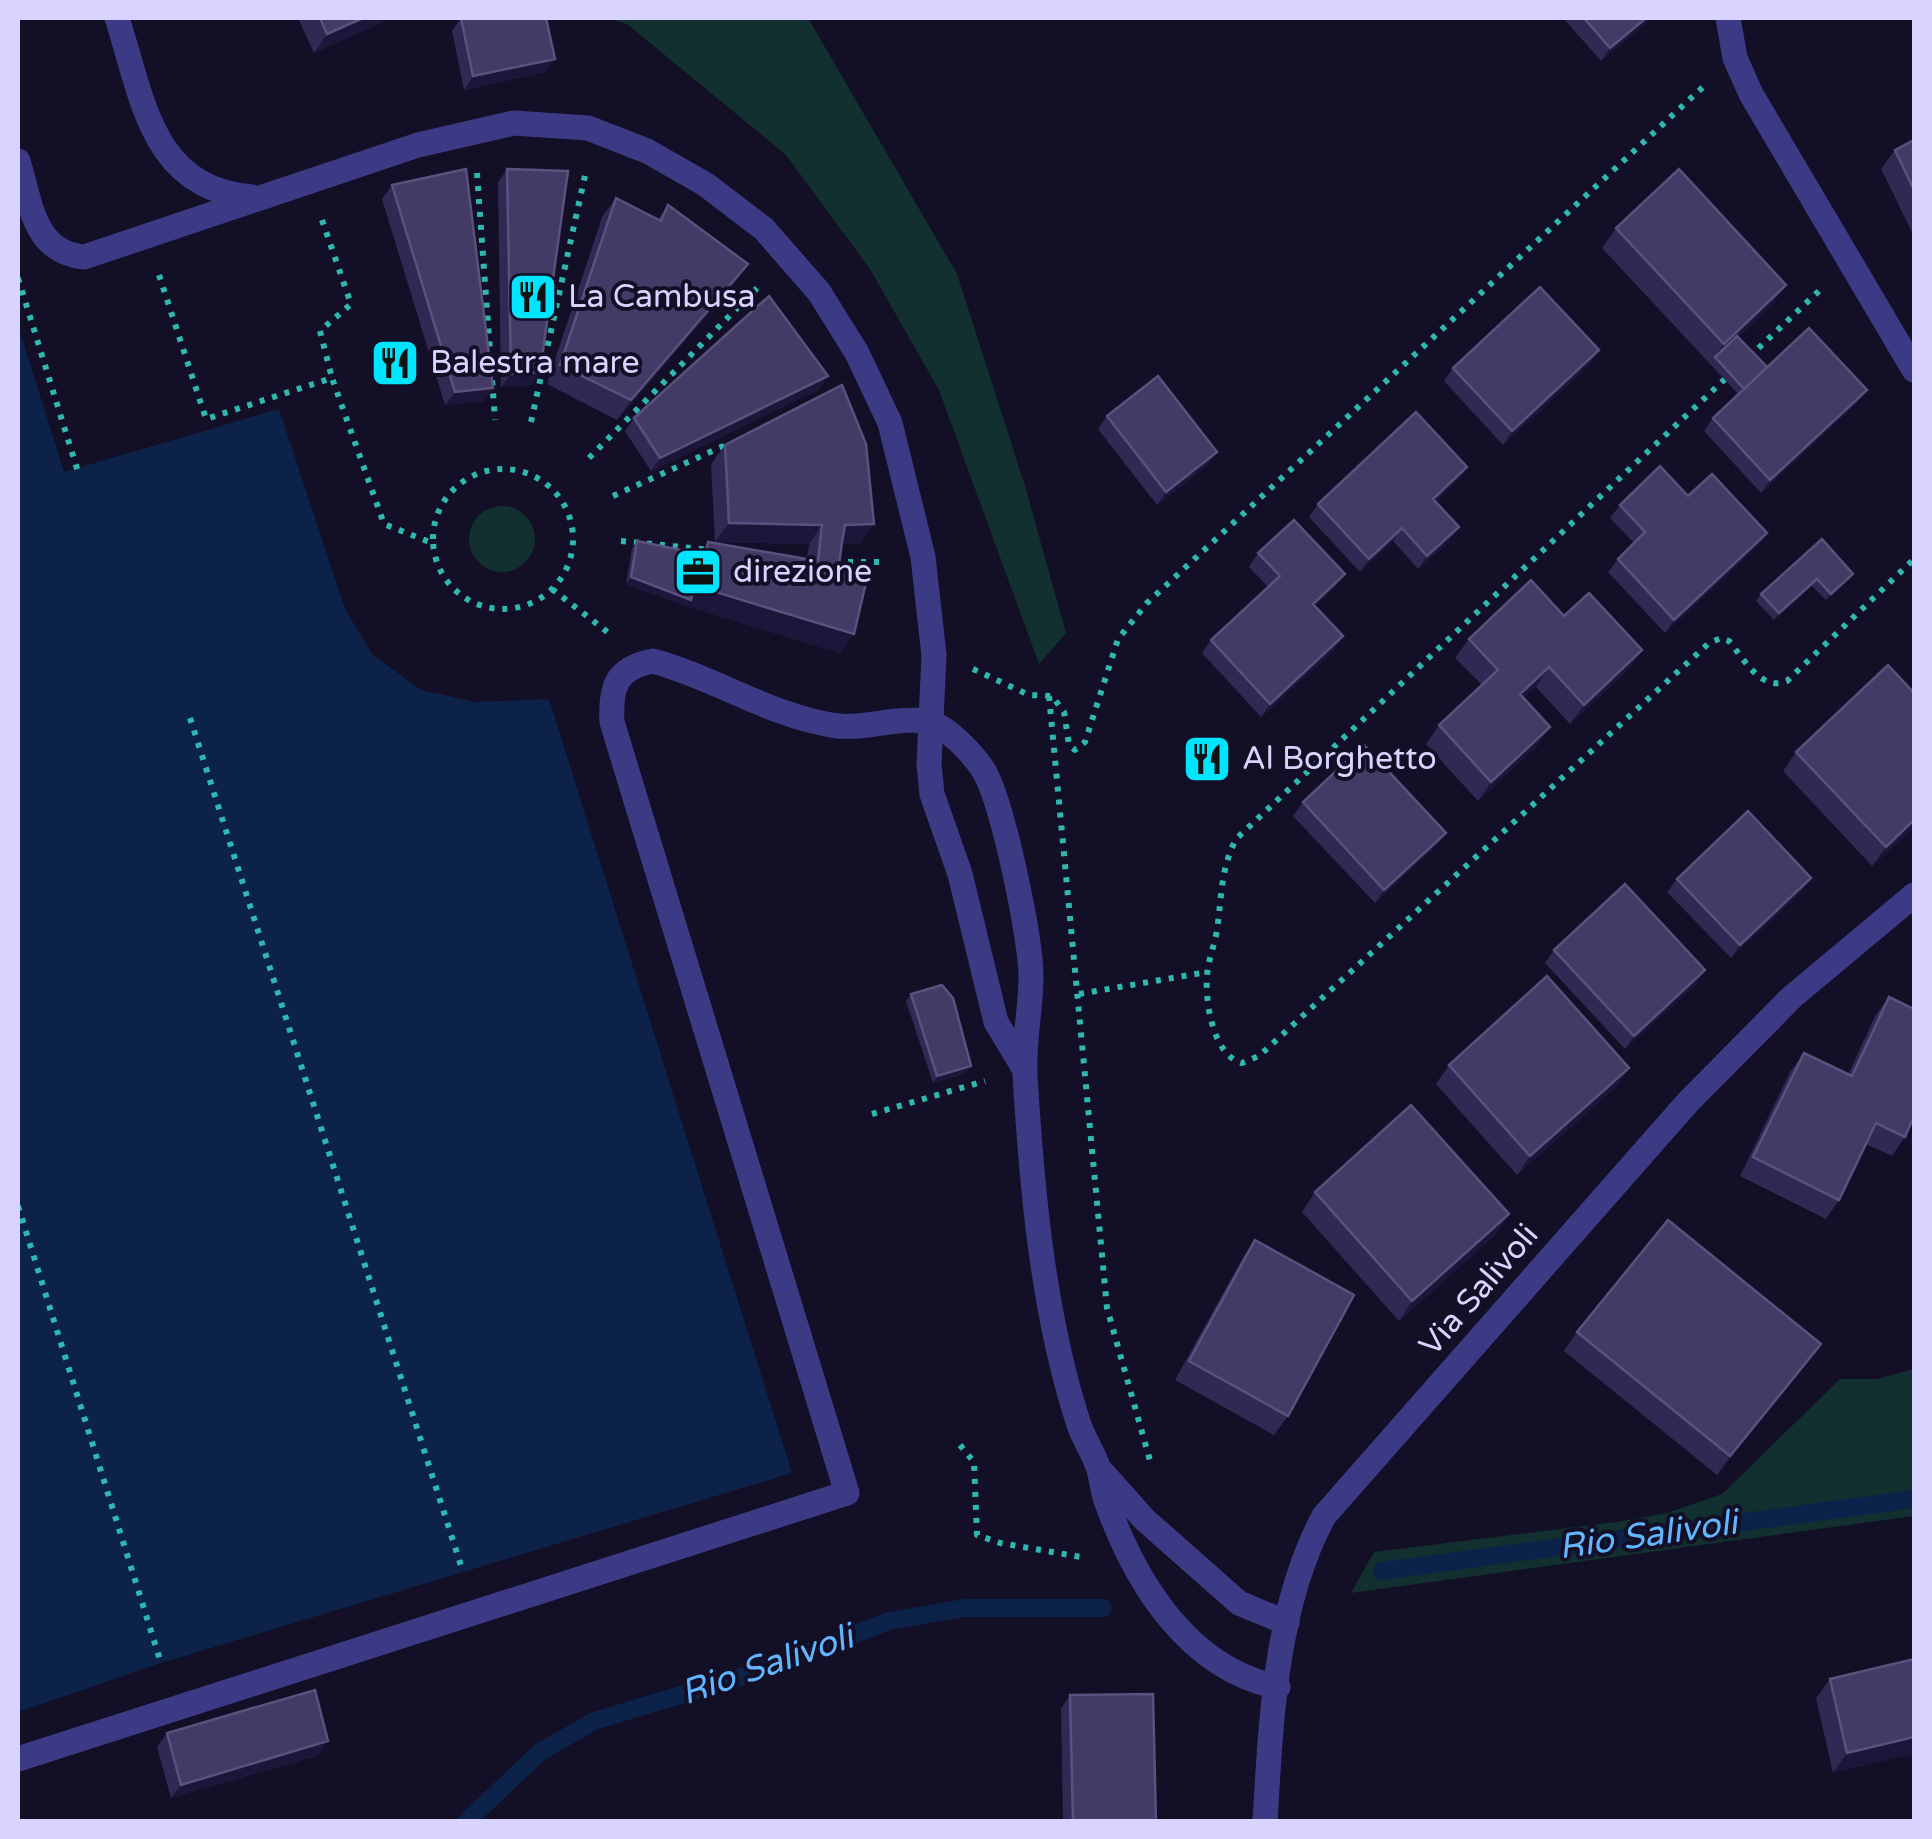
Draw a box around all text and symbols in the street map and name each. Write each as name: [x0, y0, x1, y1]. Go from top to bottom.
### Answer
restaurant icon: La Cambusa: [507, 271, 559, 323]
place label: La Cambusa: [568, 278, 755, 316]
restaurant icon: Balestra mare: [369, 337, 421, 389]
place label: Balestra mare: [430, 344, 640, 382]
office icon: direzione: [672, 546, 724, 598]
place label: direzione: [733, 553, 872, 591]
restaurant icon: Al Borghetto: [1181, 733, 1233, 785]
place label: Al Borghetto: [1242, 740, 1437, 778]
street label: Via Salivoli: [1412, 1216, 1546, 1364]
water label: Rio Salivoli: [1556, 1501, 1744, 1568]
water label: Rio Salivoli: [675, 1615, 863, 1714]

